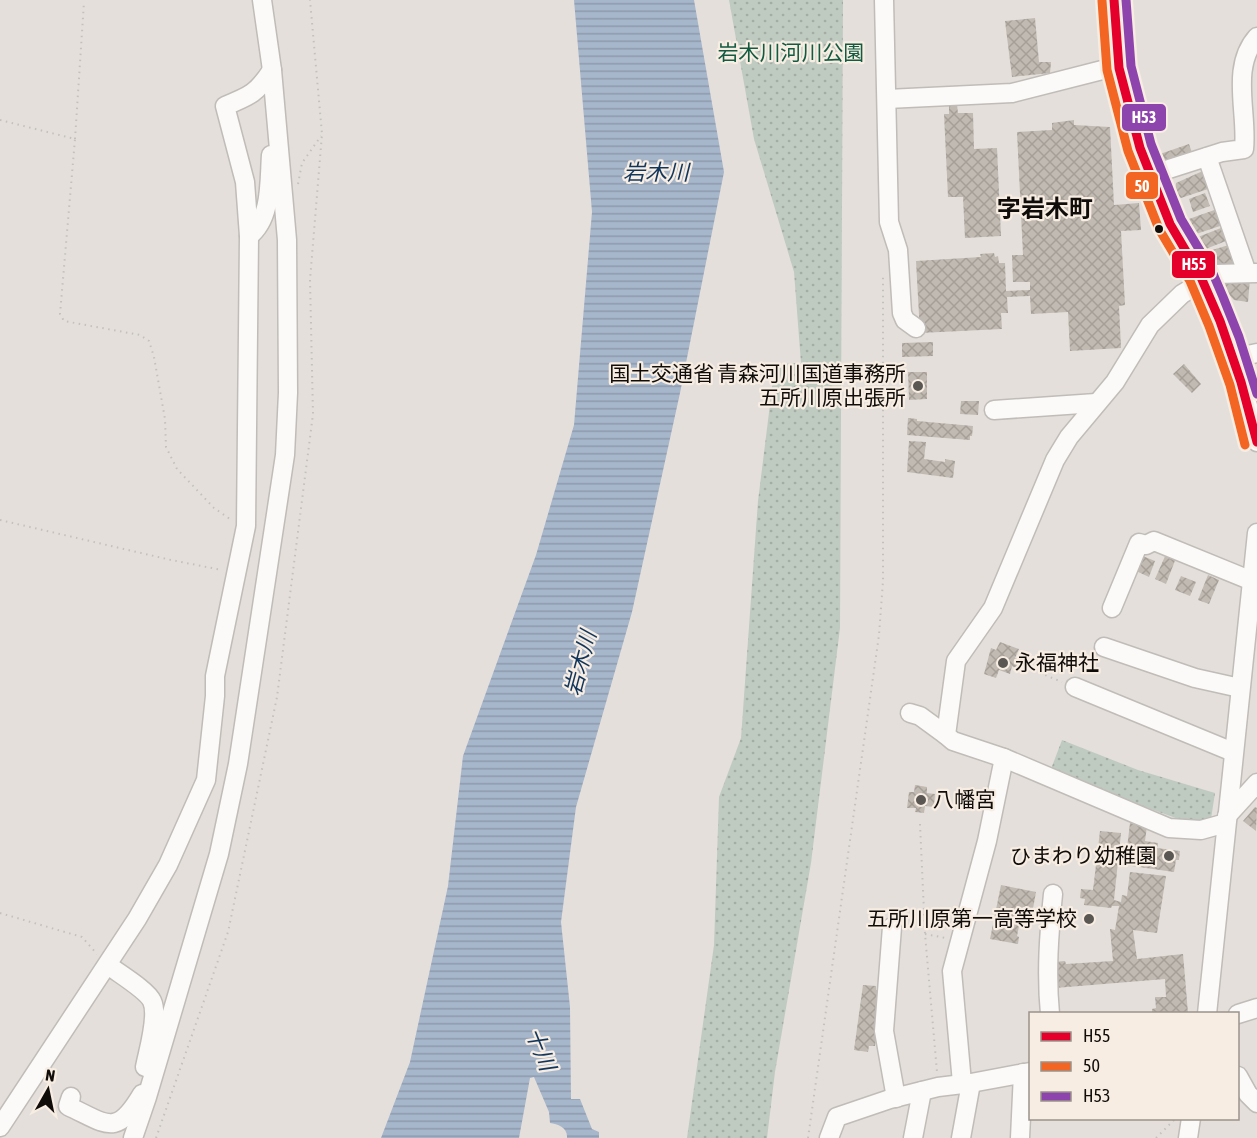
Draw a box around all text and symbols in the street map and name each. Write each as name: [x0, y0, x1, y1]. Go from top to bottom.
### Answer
park label: 岩木川河川公園: [718, 40, 865, 64]
line badge: H53: [1121, 103, 1167, 132]
text: H53: [1132, 108, 1156, 126]
water label: 岩木川: [623, 159, 691, 185]
line badge: 50: [1125, 171, 1159, 200]
text: 50: [1134, 177, 1150, 195]
district label: 字岩木町: [997, 195, 1093, 222]
unlabelled marker: [1153, 223, 1165, 235]
line badge: H55: [1171, 250, 1216, 279]
text: H55: [1182, 255, 1207, 273]
place label: 国土交通省 青森河川国道事務所 五所川原出張所: [609, 361, 906, 409]
marker: 国土交通省 青森河川国道事務所 五所川原出張所: [911, 379, 925, 393]
water label: 岩木川: [559, 626, 602, 698]
place label: 永福神社: [1015, 650, 1099, 674]
marker: 永福神社: [996, 656, 1010, 670]
place label: 八幡宮: [933, 787, 996, 811]
marker: 八幡宮: [914, 793, 928, 807]
place label: ひまわり幼稚園: [1010, 843, 1157, 867]
marker: ひまわり幼稚園: [1162, 849, 1176, 863]
place label: 五所川原第一高等学校: [867, 906, 1077, 930]
marker: 五所川原第一高等学校: [1082, 912, 1096, 926]
legend: [1029, 1012, 1239, 1120]
water label: 十川: [521, 1024, 562, 1076]
text: H55: [1083, 1025, 1110, 1046]
text: 50: [1083, 1055, 1100, 1076]
north arrow: [18, 1060, 78, 1120]
text: N: [44, 1066, 56, 1085]
text: H53: [1083, 1085, 1110, 1106]

